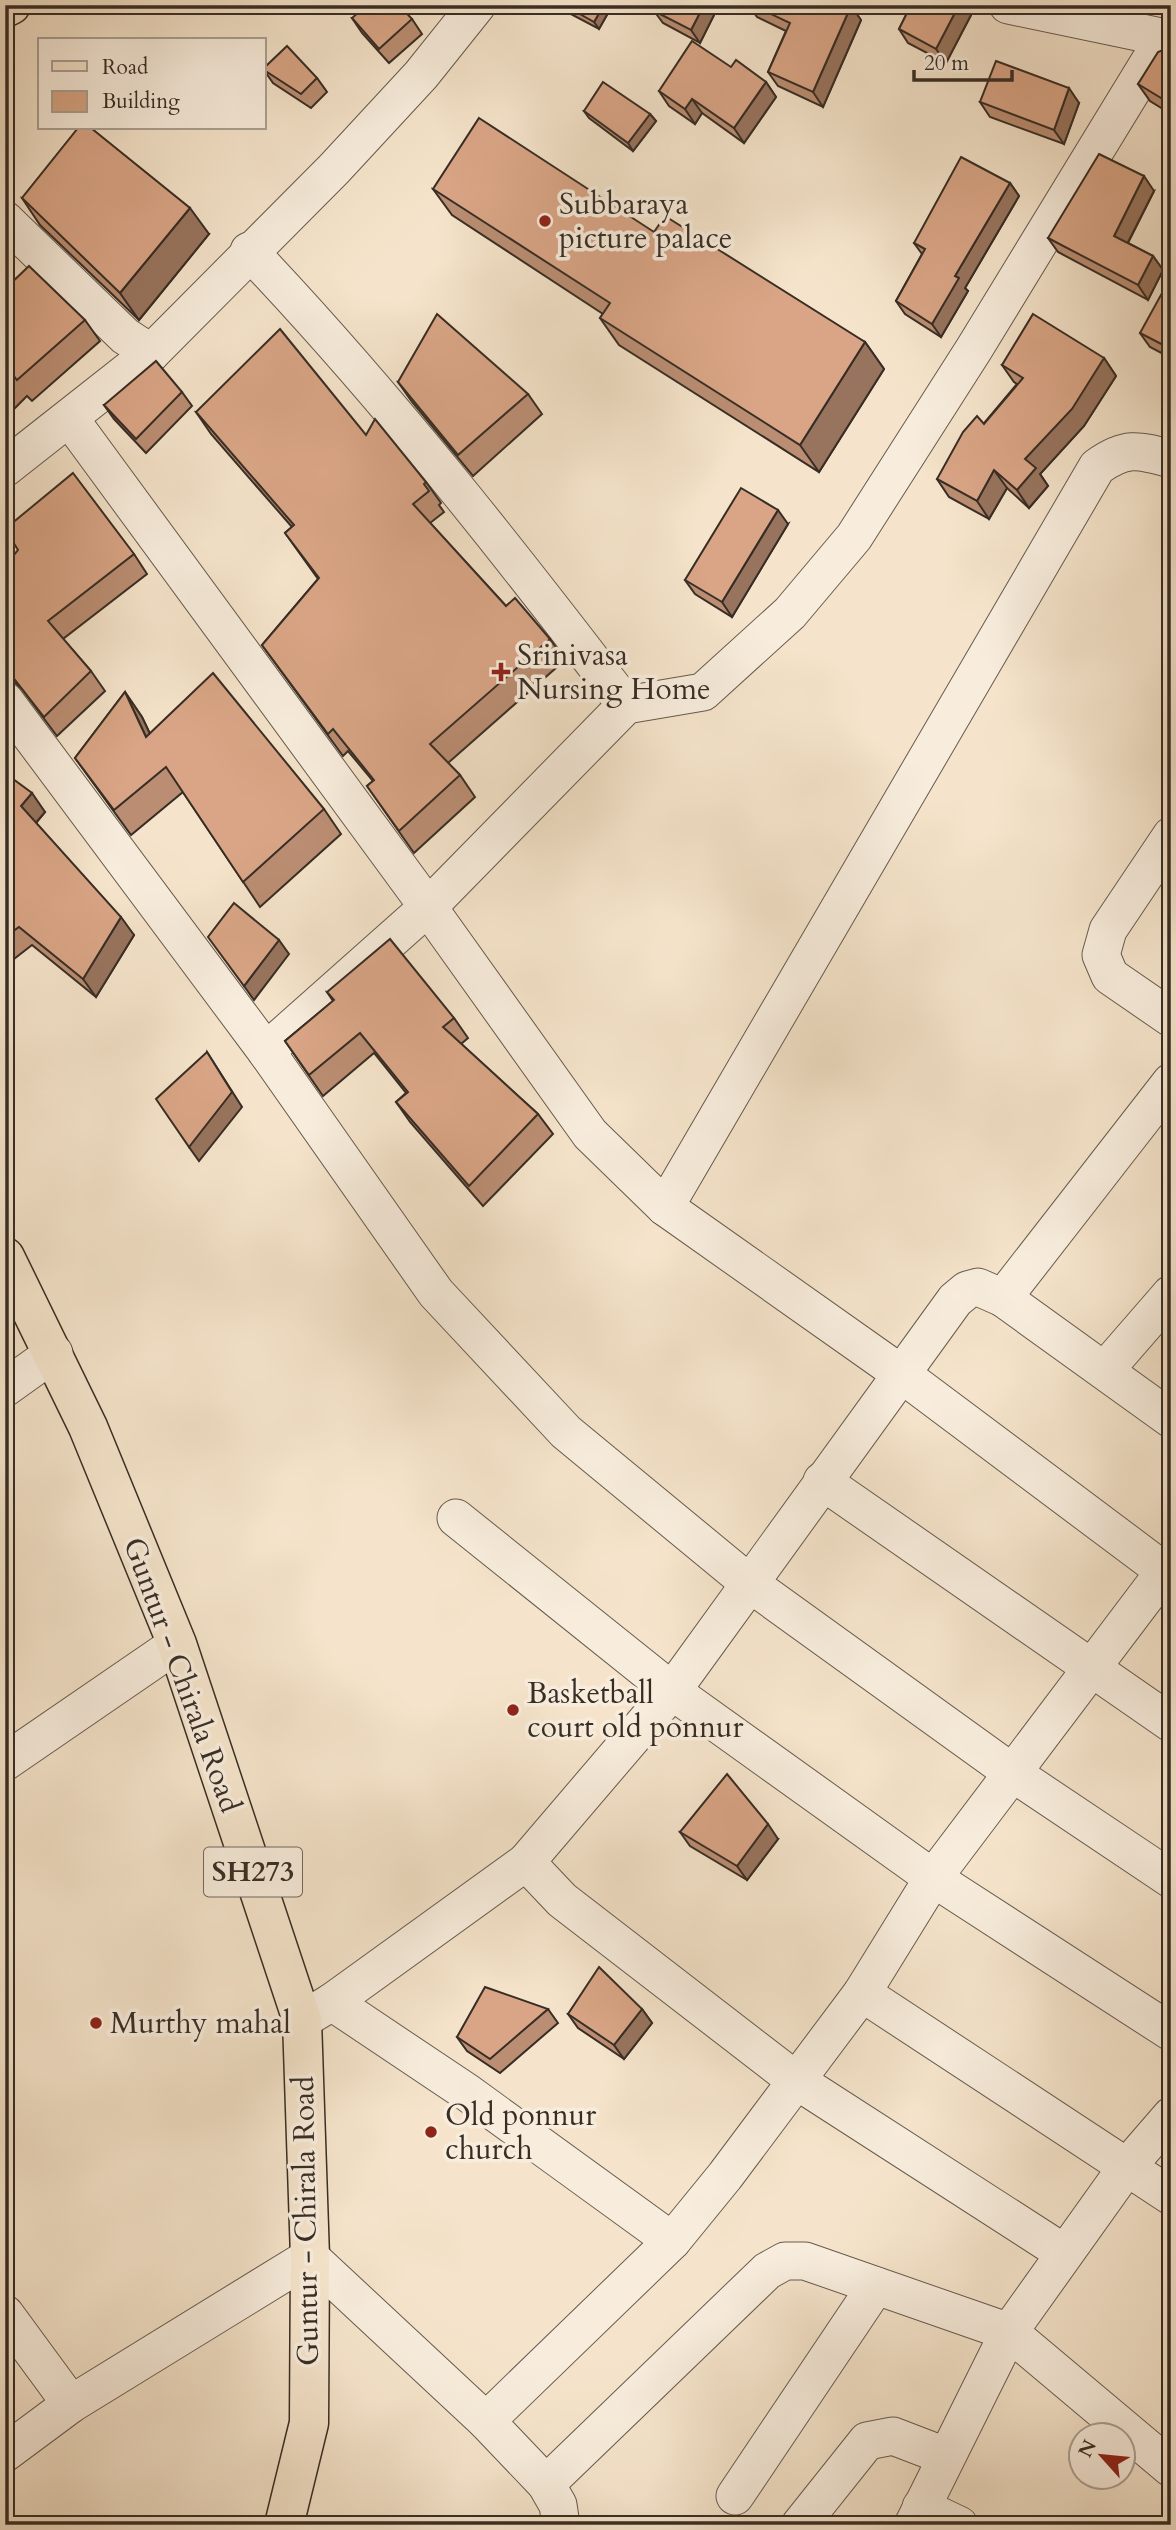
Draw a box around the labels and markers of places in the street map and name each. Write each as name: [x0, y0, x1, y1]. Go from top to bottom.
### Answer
place label: Subbaraya picture palace: [559, 184, 732, 259]
marker: Subbaraya picture palace: [537, 213, 553, 229]
place label: Srinivasa Nursing Home: [517, 635, 711, 710]
marker: Srinivasa Nursing Home: [491, 662, 511, 682]
place label: Basketball court old ponnur: [527, 1673, 743, 1748]
marker: Basketball court old ponnur: [505, 1702, 521, 1718]
place label: Murthy mahal: [110, 2003, 291, 2044]
marker: Murthy mahal: [88, 2015, 104, 2031]
place label: Old ponnur church: [445, 2095, 596, 2170]
marker: Old ponnur church: [423, 2124, 439, 2140]

